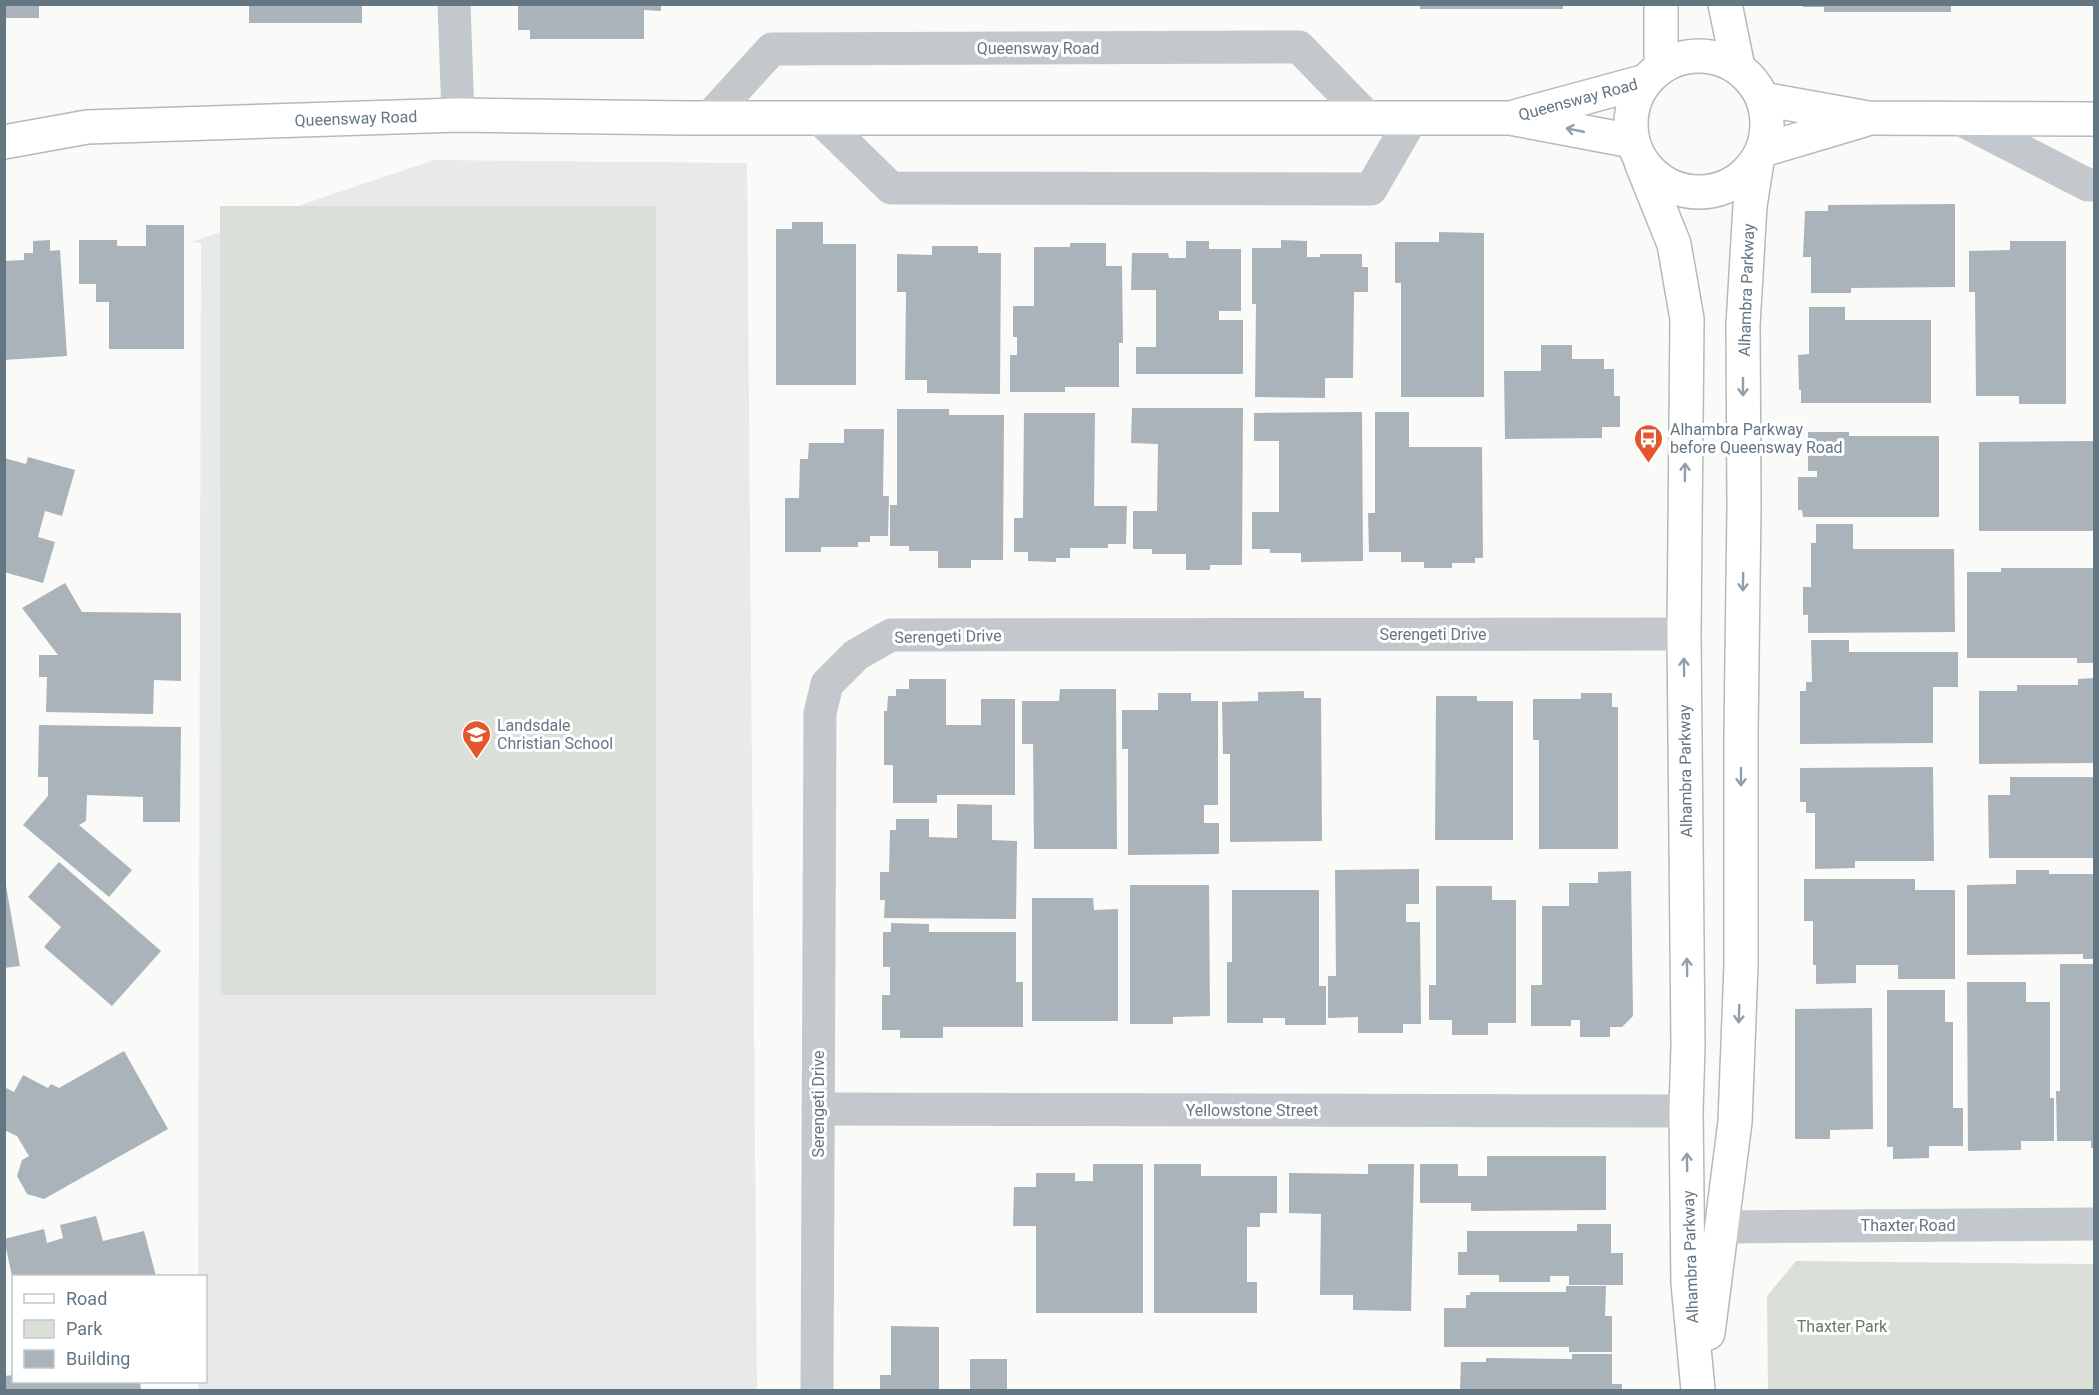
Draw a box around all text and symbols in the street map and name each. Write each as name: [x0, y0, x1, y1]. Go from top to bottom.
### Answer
street label: Queensway Road: [977, 39, 1099, 58]
street label: Queensway Road: [1516, 74, 1640, 125]
street label: Queensway Road: [294, 107, 418, 130]
one-way arrow: [1565, 124, 1585, 135]
street label: Alhambra Parkway: [1735, 223, 1758, 357]
one-way arrow: [1737, 377, 1749, 397]
place label: Alhambra Parkway before Queensway Road: [1670, 420, 1843, 457]
bus stop icon: Alhambra Parkway before Queensway Road: [1633, 422, 1665, 464]
one-way arrow: [1680, 462, 1691, 482]
one-way arrow: [1737, 572, 1749, 592]
street label: Serengeti Drive: [1379, 625, 1487, 644]
street label: Serengeti Drive: [894, 626, 1002, 647]
one-way arrow: [1678, 657, 1690, 677]
street label: Alhambra Parkway: [1675, 704, 1696, 838]
place label: Landsdale Christian School: [497, 716, 613, 753]
school or university icon: Landsdale Christian School: [460, 718, 492, 760]
one-way arrow: [1735, 767, 1747, 787]
one-way arrow: [1681, 957, 1693, 977]
one-way arrow: [1734, 1004, 1745, 1024]
street label: Serengeti Drive: [809, 1050, 828, 1158]
street label: Yellowstone Street: [1186, 1101, 1318, 1120]
one-way arrow: [1681, 1152, 1693, 1172]
street label: Alhambra Parkway: [1679, 1190, 1702, 1324]
street label: Thaxter Road: [1861, 1216, 1955, 1235]
legend: [12, 1275, 207, 1383]
text: Road: [66, 1288, 107, 1309]
park label: Thaxter Park: [1797, 1317, 1888, 1336]
text: Park: [66, 1318, 103, 1339]
text: Building: [66, 1348, 130, 1369]

